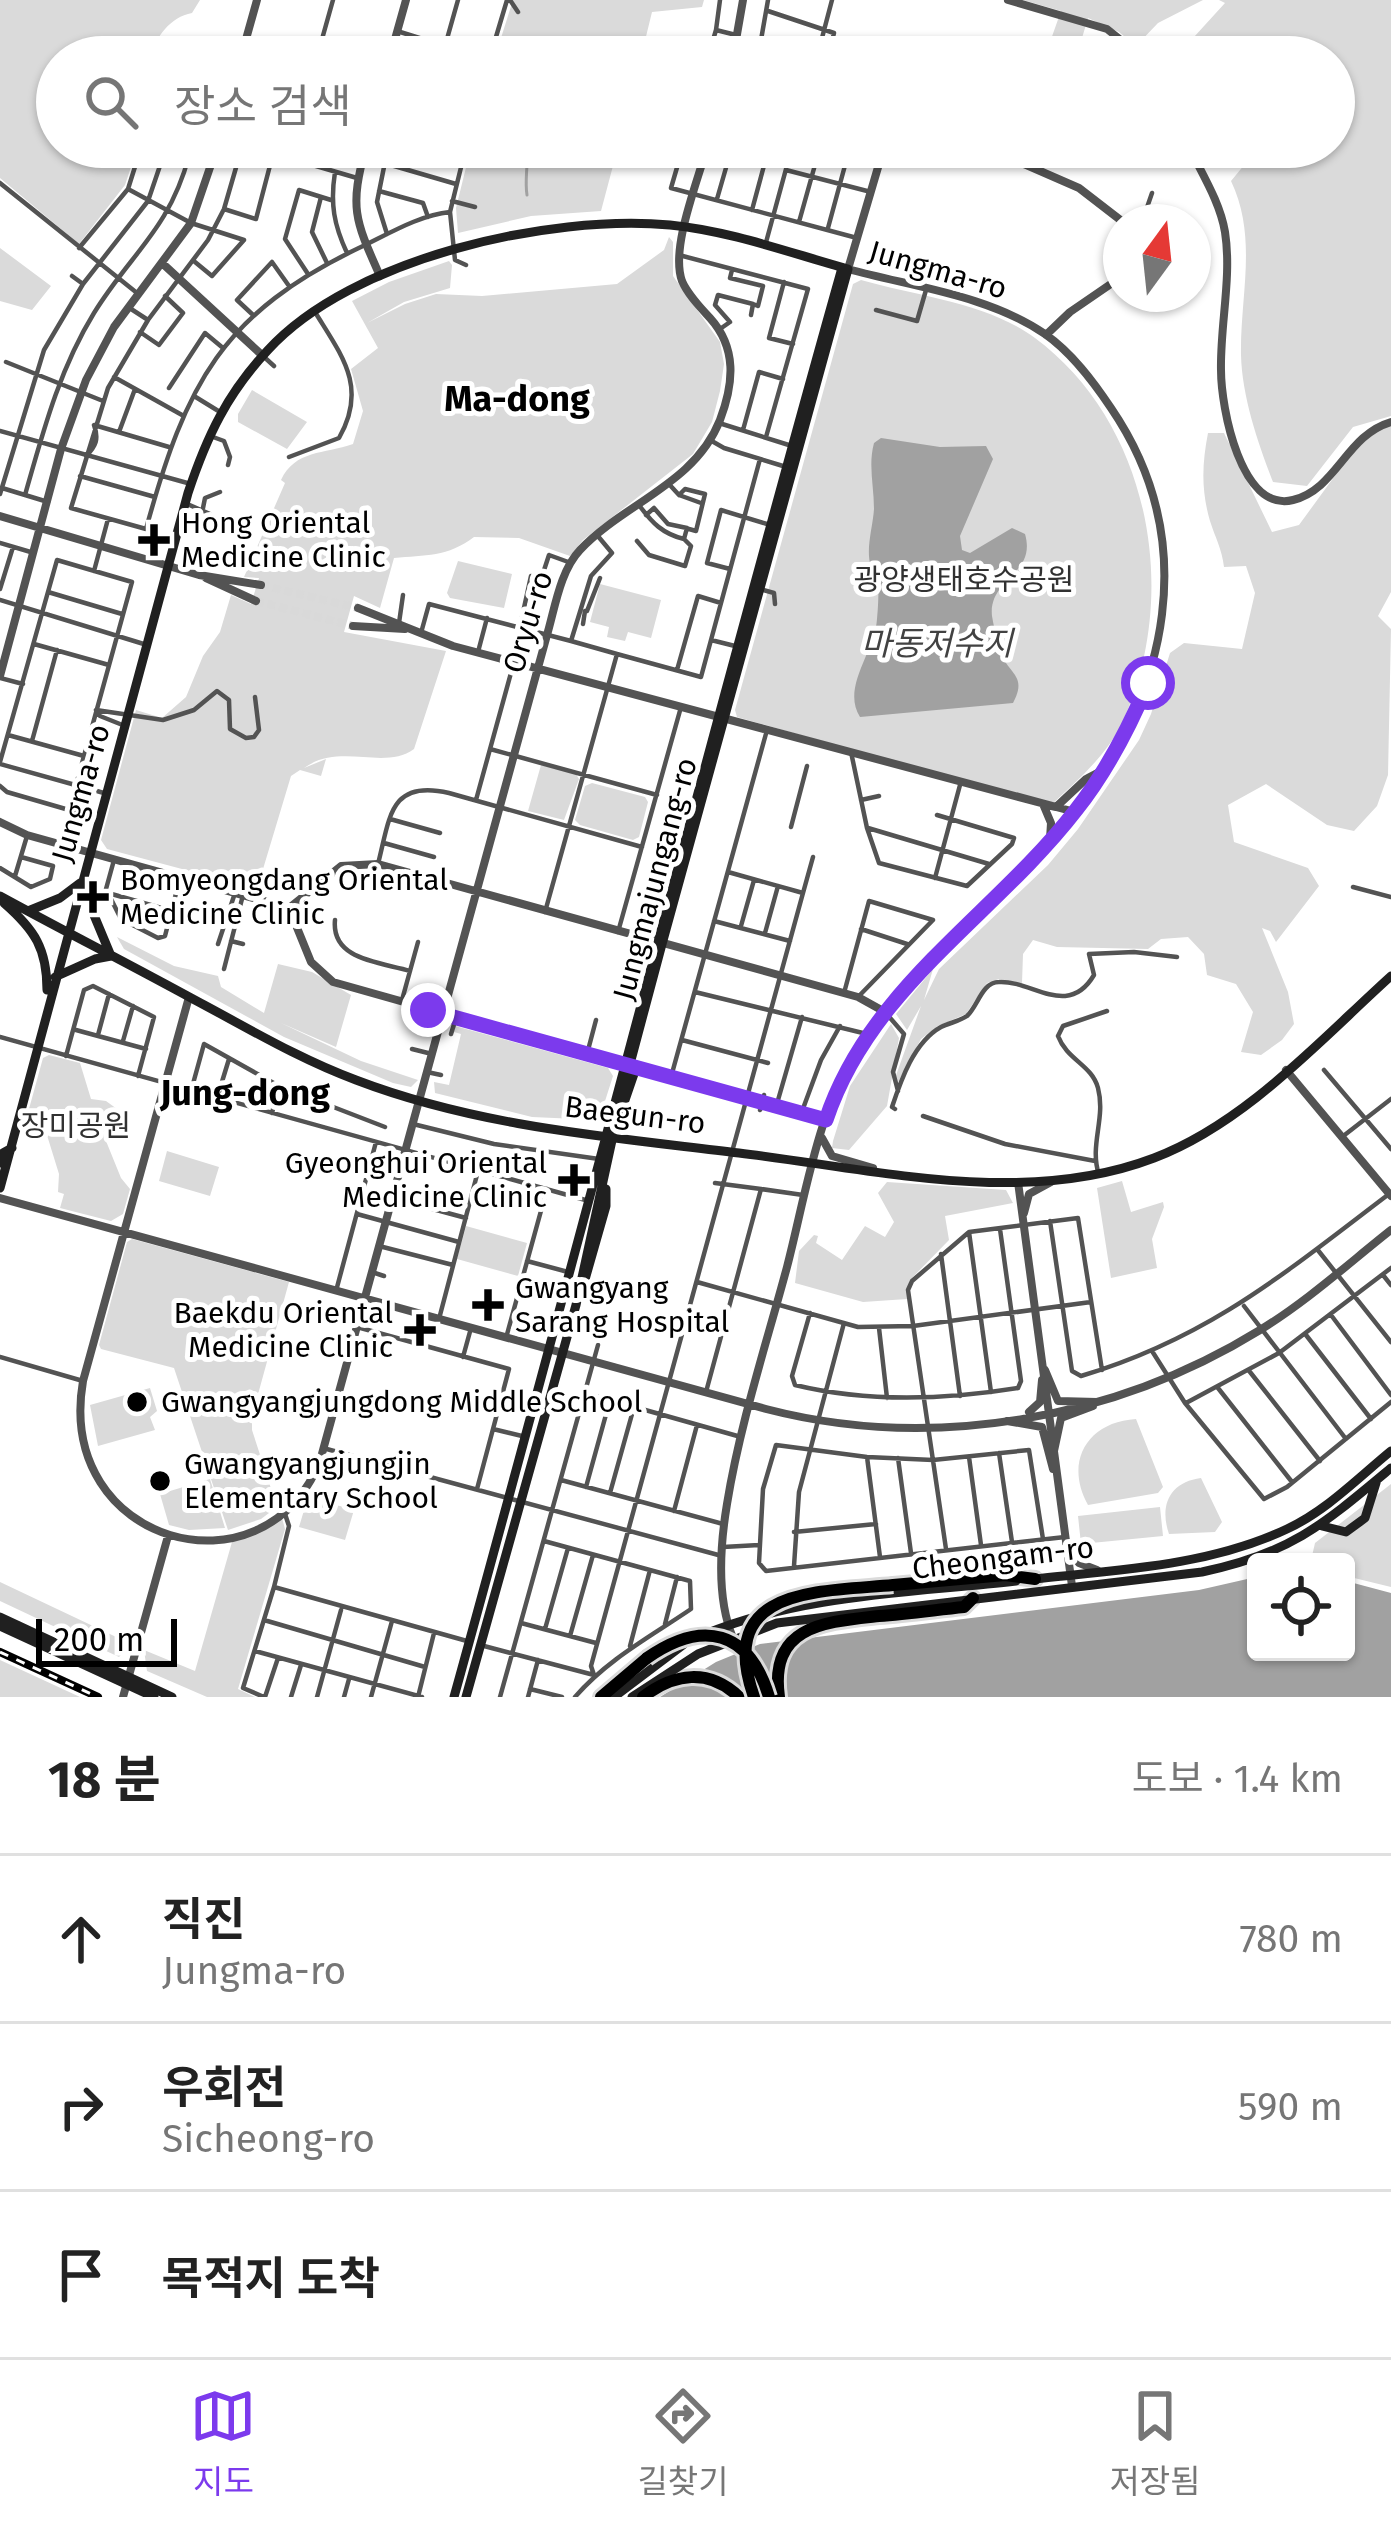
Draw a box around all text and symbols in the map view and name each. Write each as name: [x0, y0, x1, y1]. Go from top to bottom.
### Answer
search box: [36, 36, 1355, 168]
icon: search: [78, 69, 144, 135]
text: 장소 검색: [174, 80, 352, 134]
north arrow: [1103, 204, 1211, 312]
street label: Jungma-ro: [865, 233, 1011, 307]
district label: Ma-dong: [444, 377, 590, 421]
place label: Hong Oriental Medicine Clinic: [181, 505, 386, 575]
marker: Hong Oriental Medicine Clinic: [138, 524, 170, 556]
park label: 광양생태호수공원: [854, 562, 1074, 598]
street label: Oryu-ro: [495, 567, 561, 677]
water label: 마동저수지: [861, 624, 1016, 664]
route start: [1121, 656, 1175, 710]
street label: Jungma-ro: [44, 720, 118, 866]
street label: Jungmajungang-ro: [605, 754, 705, 1004]
place label: Bomyeongdang Oriental Medicine Clinic: [120, 862, 448, 932]
marker: Bomyeongdang Oriental Medicine Clinic: [77, 881, 109, 913]
route end: [401, 983, 455, 1037]
district label: Jung-dong: [159, 1071, 330, 1115]
street label: Baegun-ro: [563, 1089, 707, 1141]
park label: 장미공원: [21, 1108, 131, 1144]
place label: Gyeonghui Oriental Medicine Clinic: [285, 1145, 547, 1215]
marker: Gyeonghui Oriental Medicine Clinic: [558, 1164, 590, 1196]
place label: Gwangyang Sarang Hospital: [515, 1270, 729, 1340]
marker: Gwangyang Sarang Hospital: [472, 1289, 504, 1321]
place label: Baekdu Oriental Medicine Clinic: [173, 1295, 393, 1365]
marker: Baekdu Oriental Medicine Clinic: [404, 1314, 436, 1346]
place label: Gwangyangjungdong Middle School: [161, 1384, 642, 1420]
marker: Gwangyangjungdong Middle School: [124, 1389, 150, 1415]
place label: Gwangyangjungjin Elementary School: [184, 1446, 438, 1516]
marker: Gwangyangjungjin Elementary School: [147, 1468, 173, 1494]
street label: Cheongam-ro: [910, 1529, 1096, 1587]
map controls: [1247, 1553, 1355, 1661]
button: locate: [1247, 1553, 1355, 1661]
scale bar: [36, 1613, 177, 1666]
text: 200 m: [54, 1620, 144, 1660]
text: 18 분: [48, 1749, 160, 1811]
text: 도보 · 1.4 km: [1132, 1756, 1343, 1802]
text: 직진: [162, 1893, 245, 1947]
icon: ahead: [48, 1906, 114, 1972]
text: 780 m: [1239, 1916, 1343, 1962]
text: Jungma-ro: [162, 1948, 346, 1994]
text: 우회전: [162, 2061, 286, 2115]
icon: right: [48, 2074, 114, 2140]
text: 590 m: [1238, 2084, 1343, 2130]
text: Sicheong-ro: [162, 2116, 375, 2162]
icon: arrive: [48, 2242, 114, 2308]
text: 목적지 도착: [162, 2252, 380, 2306]
tab: 지도: [190, 2383, 256, 2503]
tab: 길찾기: [637, 2383, 729, 2503]
tab: 저장됨: [1109, 2383, 1201, 2503]

